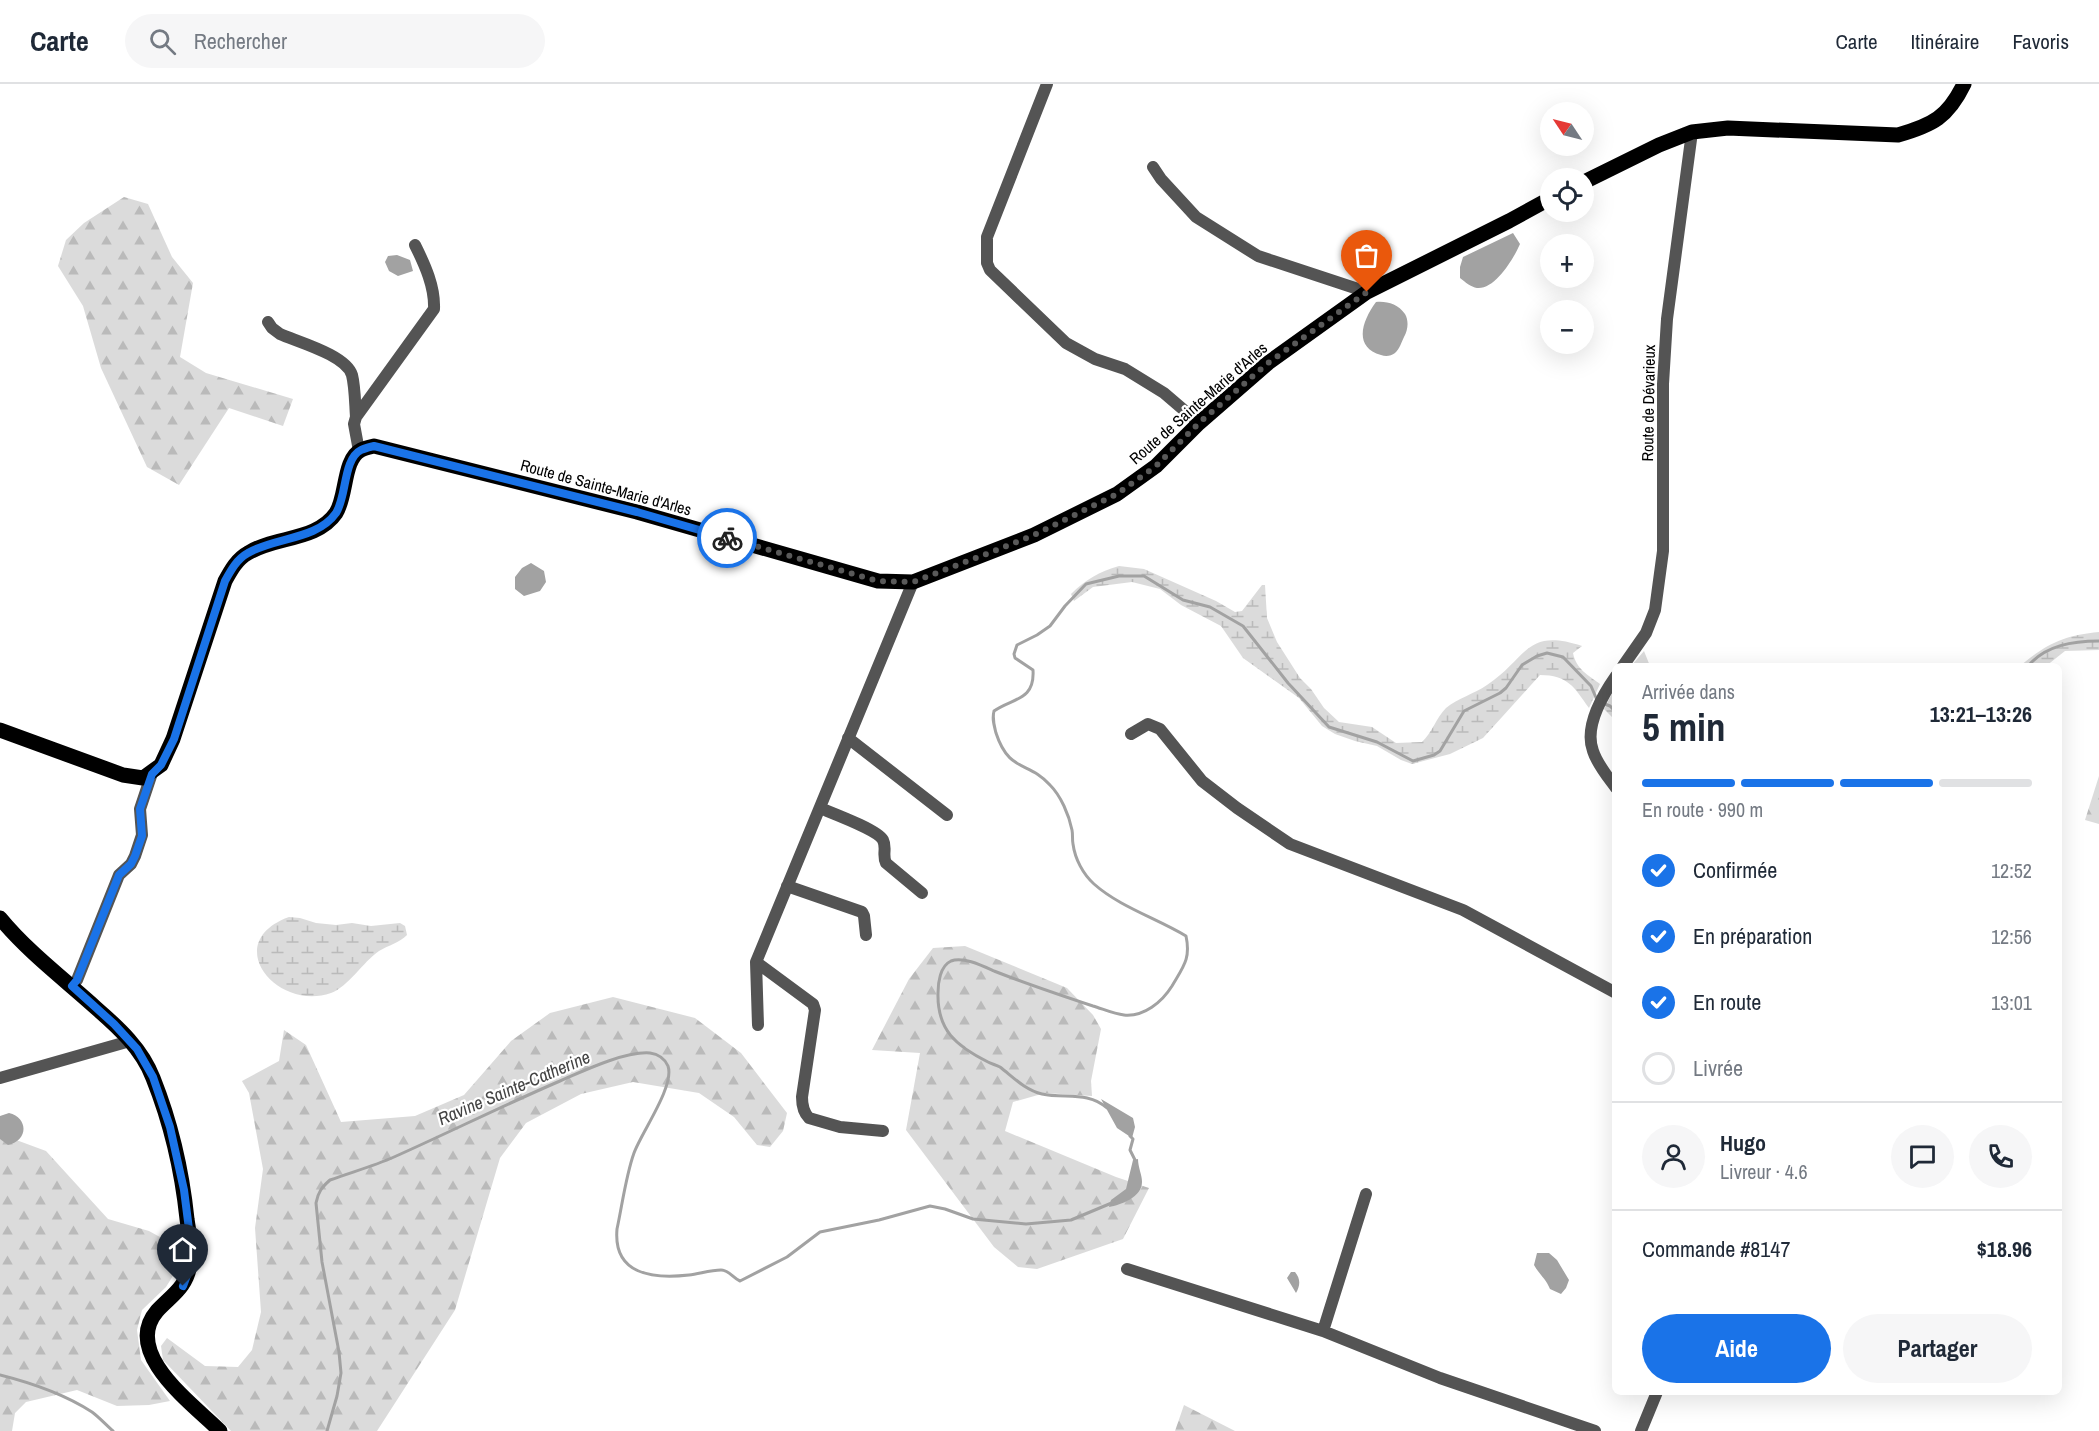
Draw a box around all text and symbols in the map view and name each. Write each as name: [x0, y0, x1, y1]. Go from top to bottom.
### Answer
search box: [125, 14, 545, 68]
text: Carte: [30, 22, 89, 60]
icon: search: [146, 25, 179, 58]
text: Rechercher: [194, 26, 287, 56]
text: Carte: [1835, 27, 1878, 56]
text: Itinéraire: [1911, 27, 1979, 56]
text: Favoris: [2012, 27, 2069, 56]
north arrow: [1540, 102, 1594, 156]
map controls: [1540, 102, 1594, 354]
button: locate: [1540, 168, 1594, 222]
pin: [1341, 230, 1392, 292]
button: +: [1540, 234, 1594, 288]
icon: bag: [1350, 239, 1383, 272]
button: −: [1540, 300, 1594, 354]
street label: Route de Sainte-Marie d'Arles: [1124, 337, 1272, 469]
street label: Route de Dévarieux: [1636, 344, 1660, 462]
street label: Route de Sainte-Marie d'Arles: [518, 454, 694, 520]
courier: [697, 508, 757, 568]
icon: bike: [711, 522, 744, 555]
text: Arrivée dans: [1642, 678, 1735, 705]
text: 13:21–13:26: [1930, 699, 2032, 729]
text: 5 min: [1642, 701, 1726, 753]
text: En route · 990 m: [1642, 796, 1763, 823]
icon: check: [1642, 854, 1675, 887]
text: Confirmée: [1693, 855, 1777, 885]
text: 12:52: [1991, 857, 2032, 884]
icon: check: [1642, 920, 1675, 953]
text: En préparation: [1693, 921, 1812, 951]
text: 12:56: [1991, 923, 2032, 950]
icon: check: [1642, 986, 1675, 1019]
text: En route: [1693, 987, 1761, 1017]
text: 13:01: [1991, 989, 2032, 1016]
water label: Ravine Sainte-Catherine: [434, 1044, 594, 1131]
text: Livrée: [1693, 1053, 1743, 1083]
button: person: [1642, 1125, 1705, 1188]
button: chat: [1891, 1125, 1954, 1188]
button: phone: [1969, 1125, 2032, 1188]
text: Hugo: [1720, 1128, 1766, 1158]
text: Livreur · 4.6: [1720, 1158, 1808, 1185]
pin: [157, 1224, 208, 1286]
icon: home: [166, 1233, 199, 1266]
text: Commande #8147: [1642, 1234, 1790, 1264]
text: $18.96: [1977, 1234, 2032, 1264]
button: Aide: [1642, 1314, 1831, 1383]
button: Partager: [1843, 1314, 2032, 1383]

